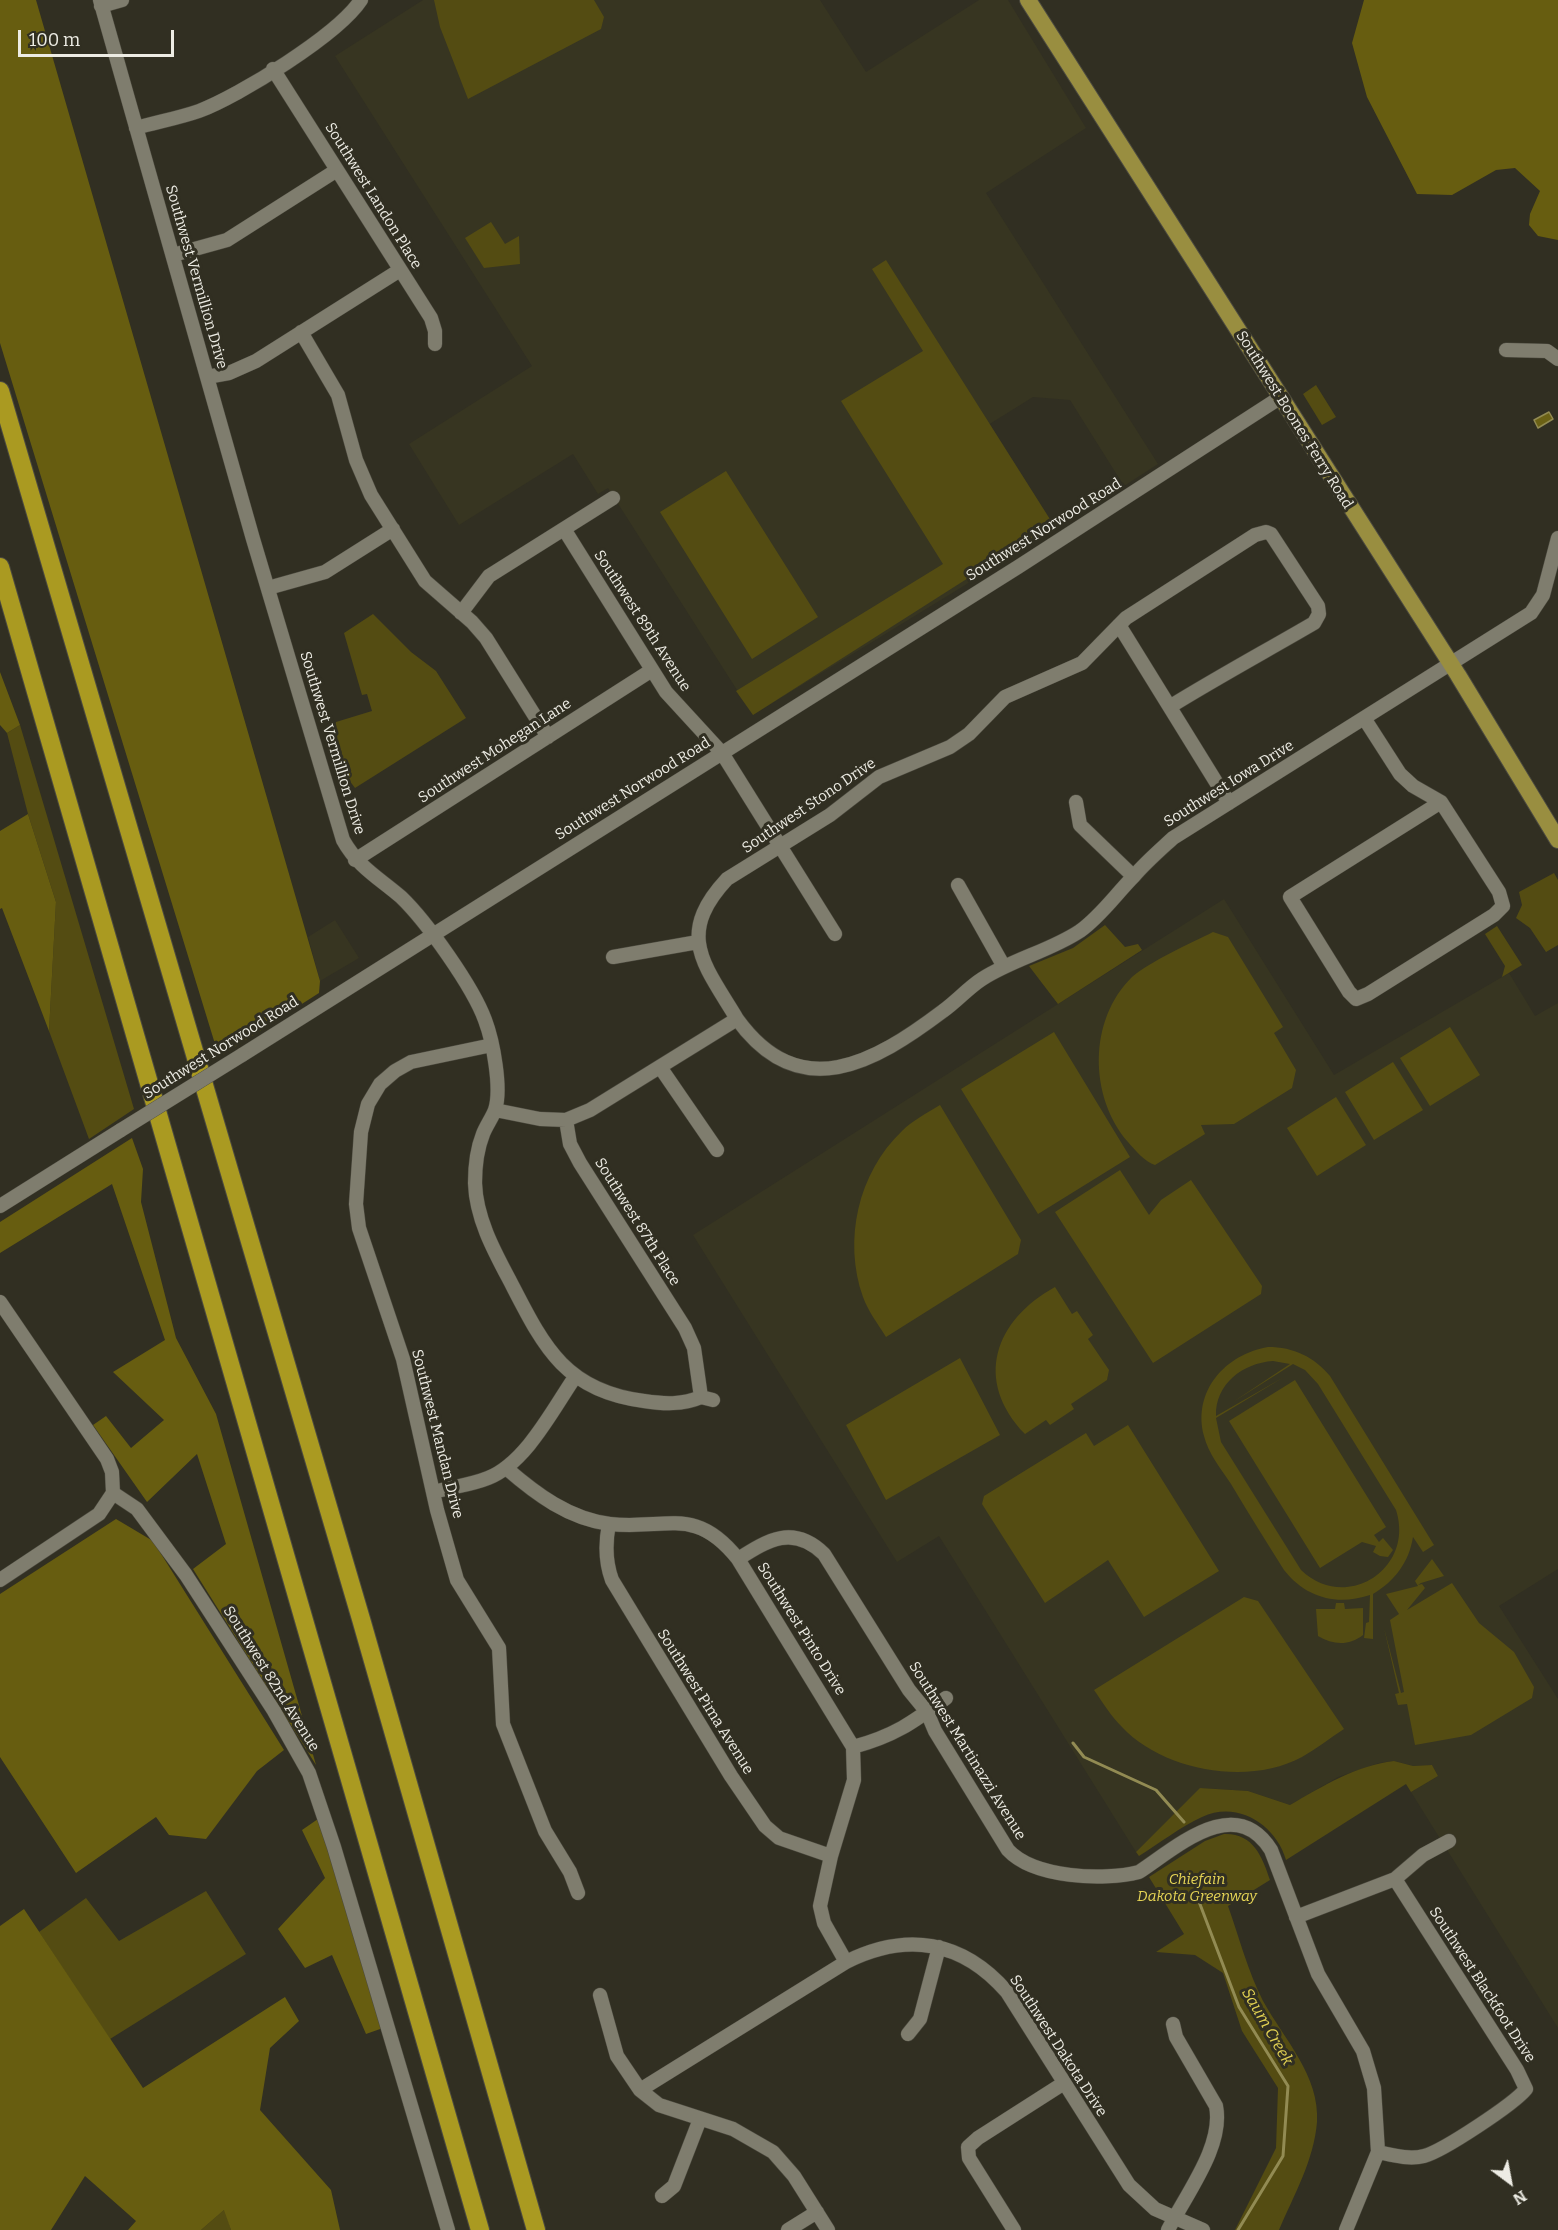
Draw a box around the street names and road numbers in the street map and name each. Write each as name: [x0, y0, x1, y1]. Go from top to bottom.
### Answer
street label: Southwest Landon Place: [321, 120, 425, 272]
street label: Southwest Vermillion Drive: [161, 183, 231, 371]
street label: Southwest Boones Ferry Road: [1232, 328, 1356, 512]
street label: Southwest Norwood Road: [963, 475, 1125, 585]
street label: Southwest 89th Avenue: [590, 547, 694, 695]
street label: Southwest Vermillion Drive: [296, 649, 368, 837]
street label: Southwest Mohegan Lane: [415, 695, 575, 807]
street label: Southwest Norwood Road: [552, 734, 714, 844]
street label: Southwest Iowa Drive: [1161, 737, 1297, 831]
street label: Southwest Stono Drive: [739, 755, 879, 857]
street label: Southwest Norwood Road: [140, 993, 302, 1103]
street label: Southwest 87th Place: [590, 1155, 684, 1289]
street label: Southwest Mandan Drive: [407, 1348, 467, 1520]
street label: Southwest Pinto Drive: [753, 1559, 849, 1699]
street label: Southwest 82nd Avenue: [219, 1603, 323, 1755]
street label: Southwest Pima Avenue: [653, 1626, 757, 1778]
street label: Southwest Martinazzi Avenue: [905, 1659, 1029, 1843]
street label: Southwest Blackfoot Drive: [1425, 1904, 1539, 2066]
street label: Southwest Dakota Drive: [1005, 1972, 1111, 2120]

